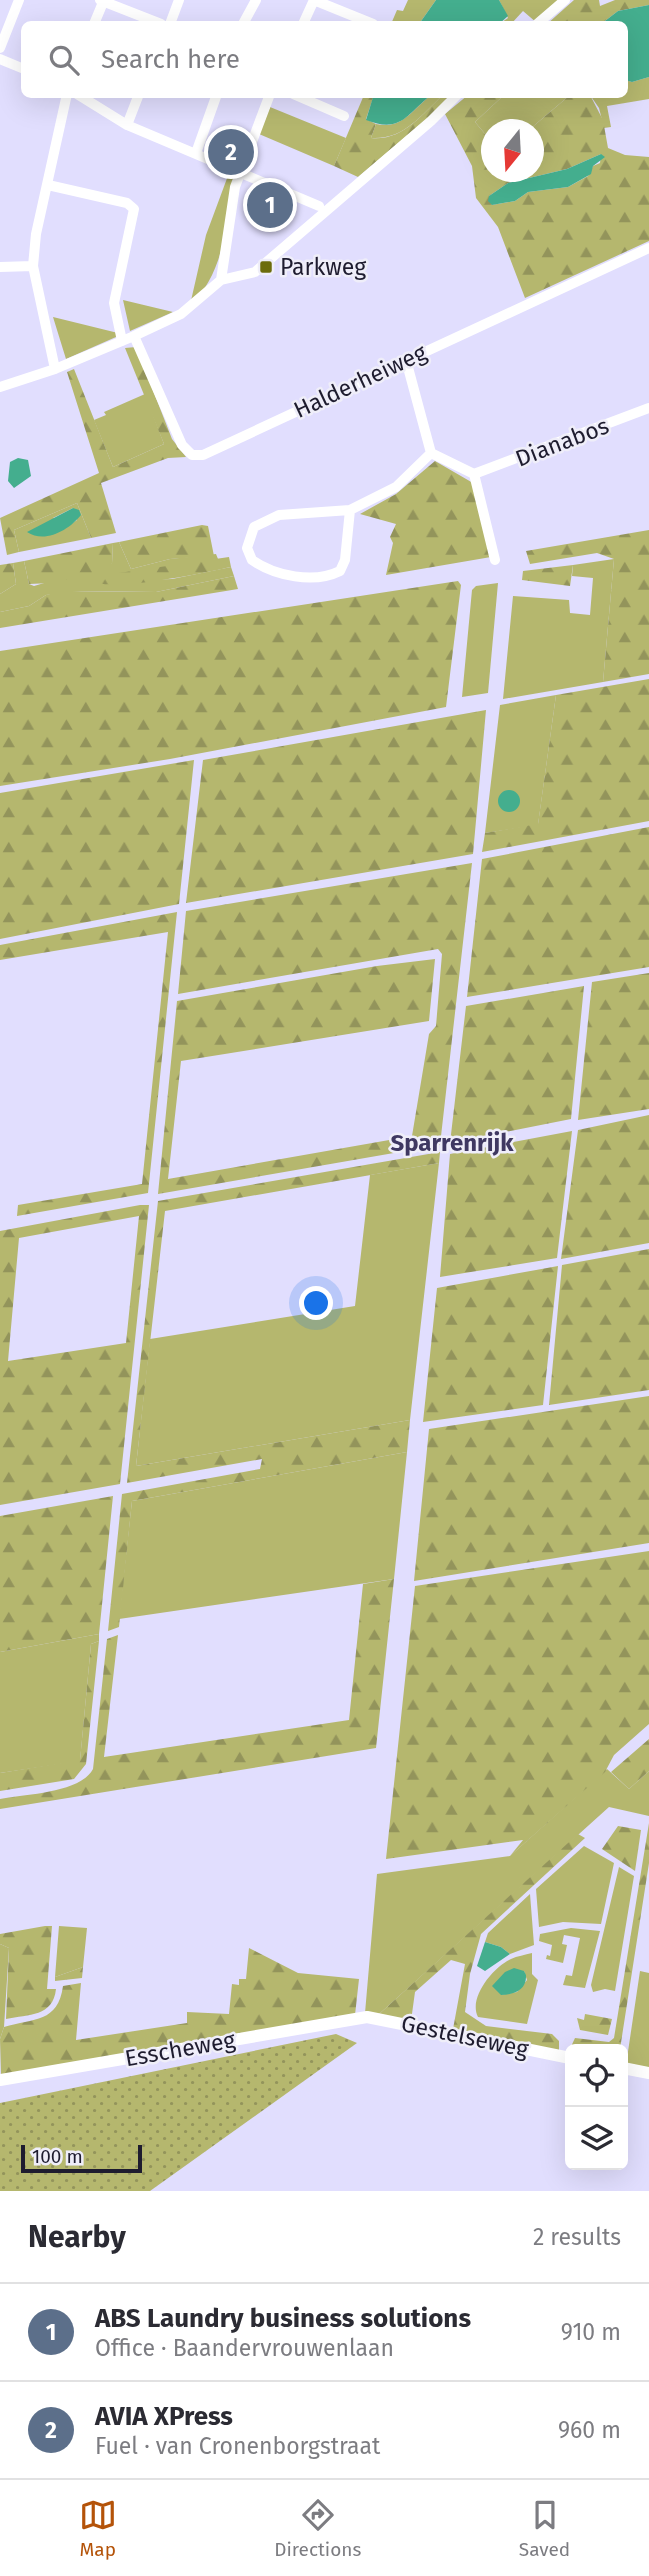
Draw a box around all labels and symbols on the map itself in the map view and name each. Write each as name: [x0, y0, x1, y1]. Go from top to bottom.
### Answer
north arrow: [481, 119, 544, 182]
pin: 2: [208, 126, 254, 178]
pin: 1: [247, 179, 293, 231]
place label: Parkweg: [280, 253, 366, 281]
marker: Parkweg: [258, 259, 274, 275]
street label: Halderheiweg: [289, 338, 431, 424]
street label: Dianabos: [511, 411, 613, 473]
district label: Sparrenrijk: [391, 1129, 514, 1157]
your location: [299, 1286, 333, 1320]
street label: Gestelseweg: [399, 2009, 531, 2063]
street label: Esscheweg: [123, 2026, 237, 2072]
scale bar: [21, 2142, 142, 2174]

